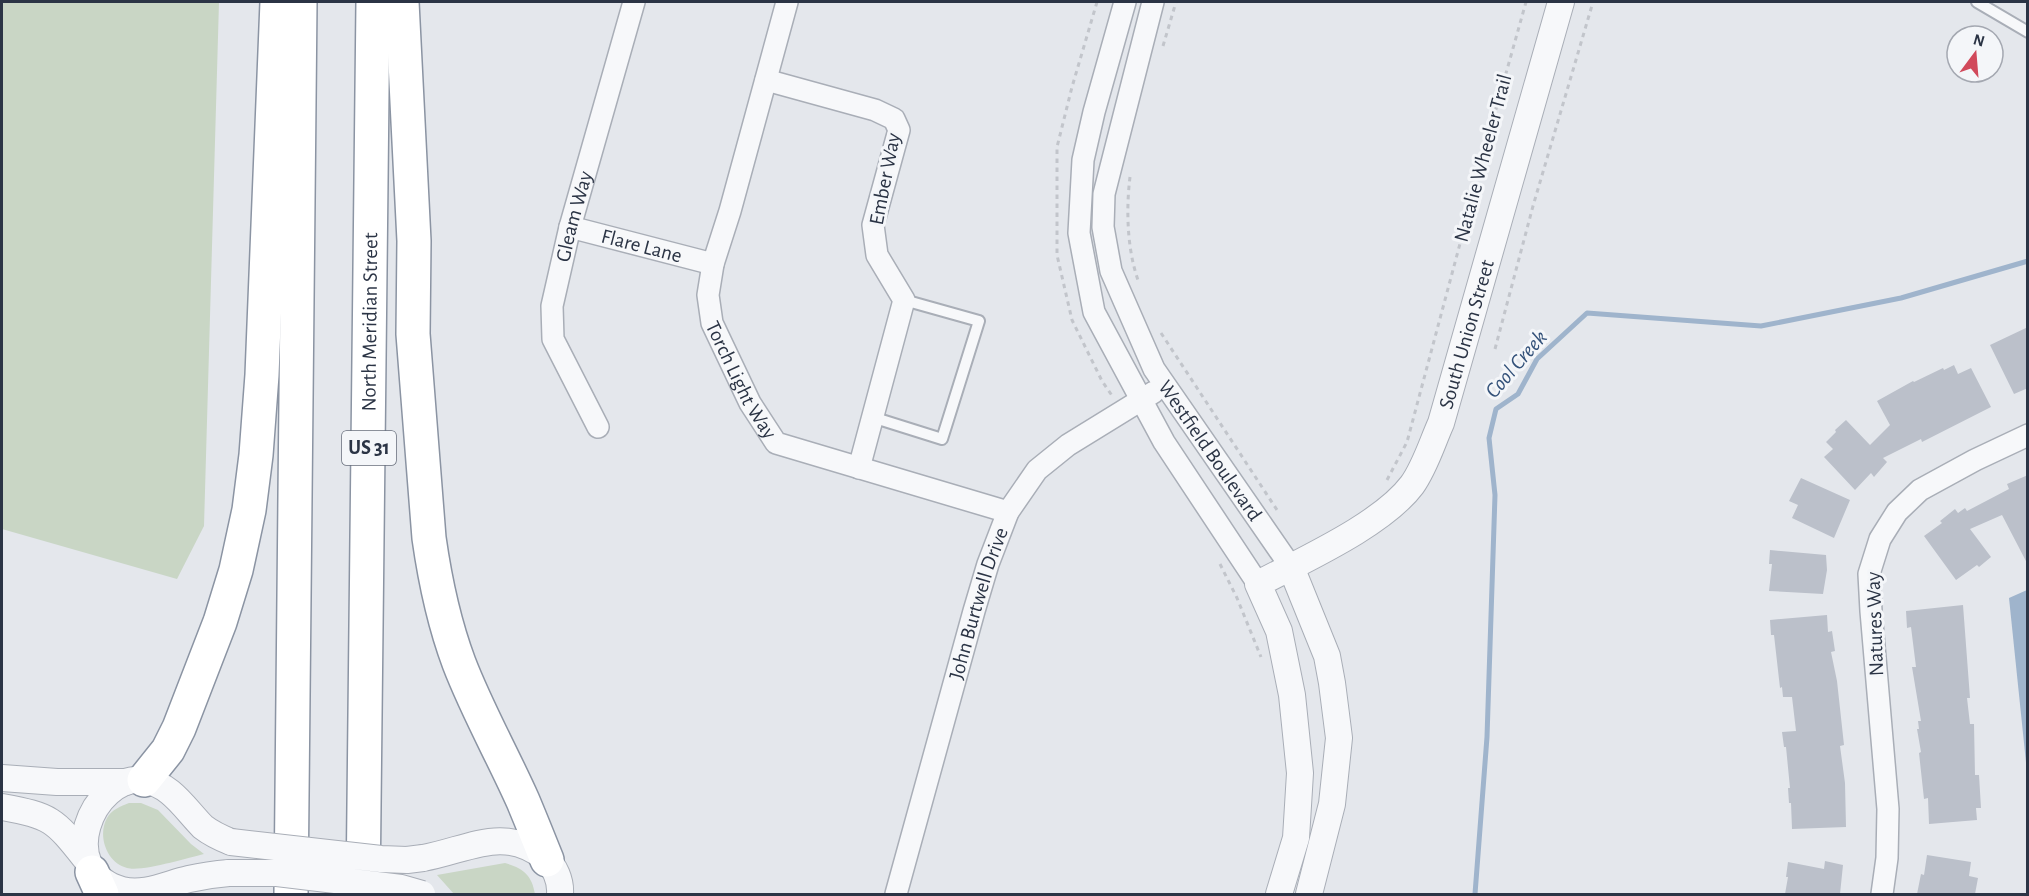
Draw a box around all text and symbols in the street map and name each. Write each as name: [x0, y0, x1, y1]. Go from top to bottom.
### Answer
north arrow: [1945, 24, 2005, 84]
text: N: [1971, 31, 1986, 50]
street label: Natalie Wheeler Trail: [1450, 72, 1516, 244]
street label: Ember Way: [866, 131, 904, 227]
street label: Gleam Way: [552, 169, 596, 264]
street label: Flare Lane: [599, 225, 684, 266]
street label: North Meridian Street: [358, 232, 381, 412]
street label: South Union Street: [1435, 257, 1498, 411]
street label: Torch Light Way: [702, 318, 781, 442]
water label: Cool Creek: [1481, 326, 1551, 402]
street label: Westfield Boulevard: [1155, 376, 1266, 525]
road number: US 31: [342, 431, 396, 465]
street label: John Burtwell Drive: [945, 524, 1012, 682]
street label: Natures Way: [1863, 571, 1887, 677]

